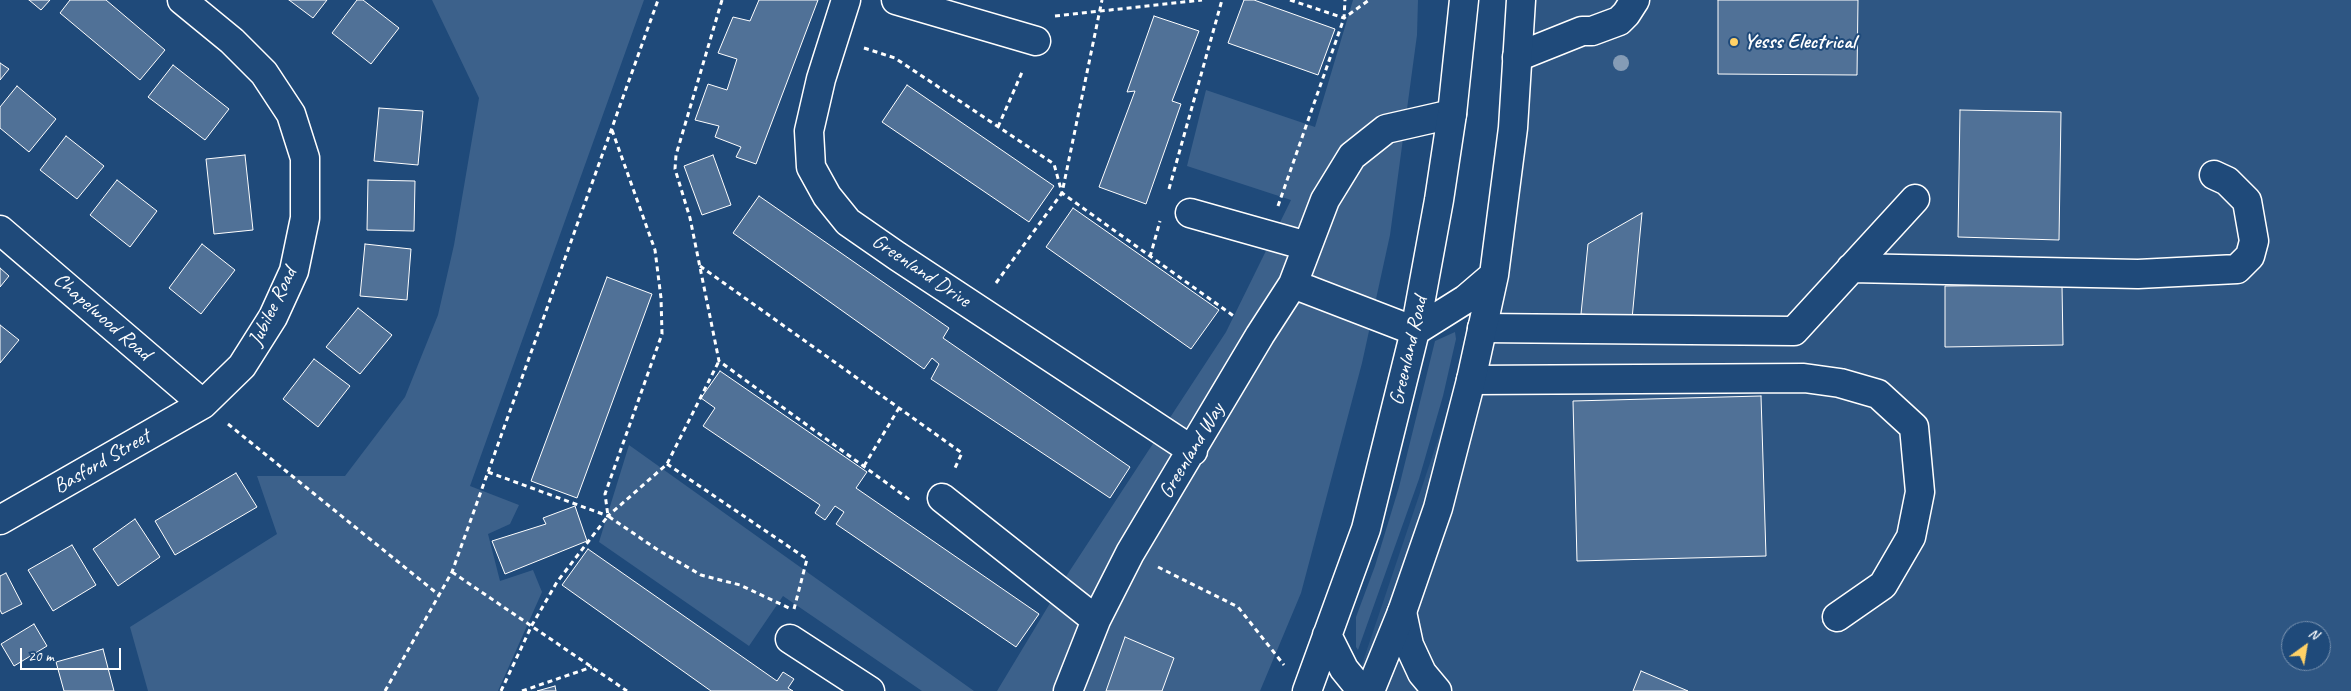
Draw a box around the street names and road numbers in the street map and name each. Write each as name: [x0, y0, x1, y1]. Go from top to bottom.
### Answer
street label: Greenland Drive: [867, 229, 975, 313]
street label: Jubilee Road: [243, 264, 303, 350]
street label: Chapelwood Road: [48, 268, 156, 366]
street label: Greenland Road: [1384, 294, 1434, 408]
street label: Greenland Way: [1154, 399, 1230, 503]
street label: Basford Street: [49, 424, 155, 500]

